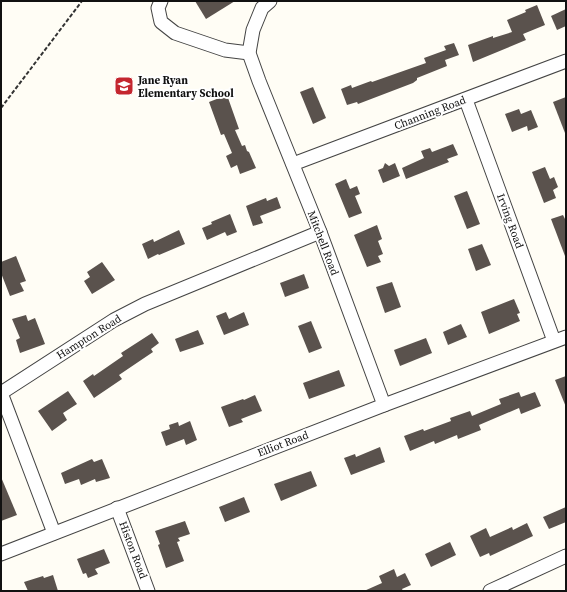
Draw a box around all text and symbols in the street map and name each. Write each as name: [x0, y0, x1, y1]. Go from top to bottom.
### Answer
place label: Jane Ryan Elementary School: [137, 73, 234, 101]
school or university icon: Jane Ryan Elementary School: [113, 75, 135, 97]
street label: Channing Road: [392, 92, 469, 134]
street label: Irving Road: [493, 191, 527, 251]
street label: Mitchell Road: [304, 208, 342, 278]
street label: Hampton Road: [54, 311, 125, 363]
street label: Elliot Road: [255, 427, 311, 461]
street label: Histon Road: [115, 519, 151, 582]

